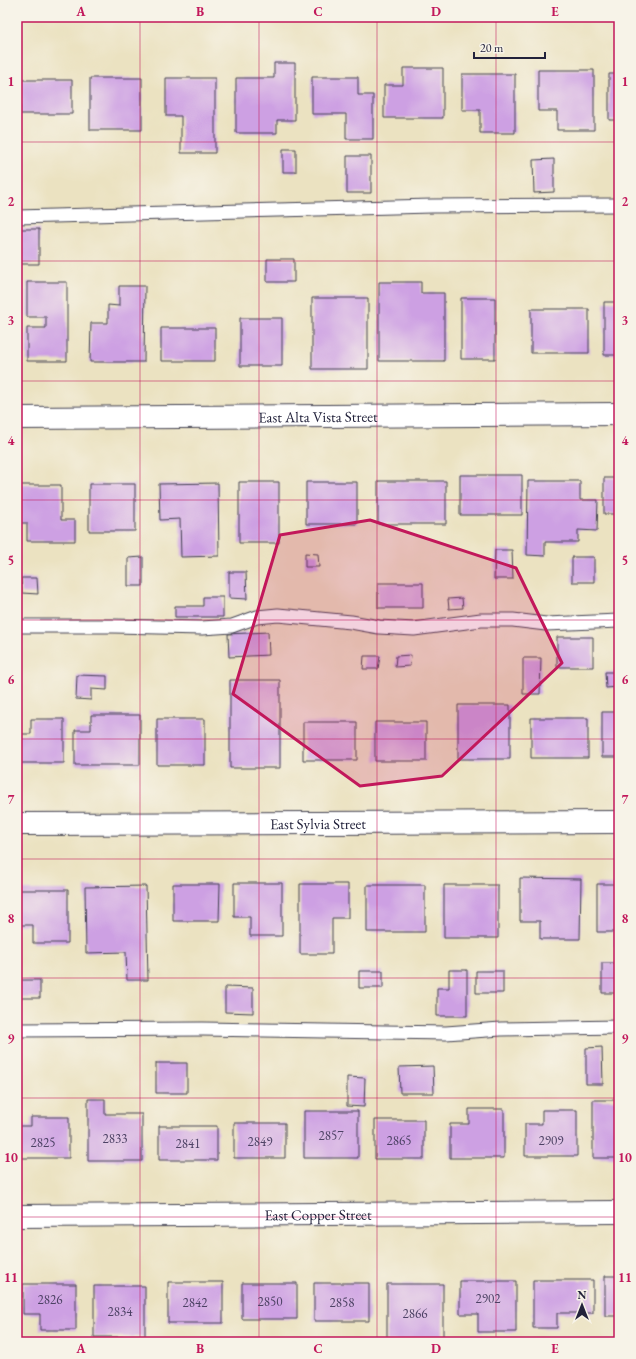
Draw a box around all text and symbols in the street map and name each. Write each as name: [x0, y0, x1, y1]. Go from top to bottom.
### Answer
text: A: [75, 3, 86, 20]
text: B: [196, 3, 204, 20]
text: C: [313, 3, 323, 20]
text: D: [431, 3, 441, 20]
text: E: [551, 3, 559, 20]
scale bar: [474, 34, 545, 60]
text: 20 m: [480, 40, 504, 56]
text: 1: [8, 73, 15, 90]
text: 1: [622, 73, 629, 90]
text: 2: [8, 193, 15, 210]
text: 2: [622, 193, 629, 210]
text: 3: [8, 312, 15, 329]
text: 3: [622, 312, 629, 329]
street label: East Alta Vista Street: [258, 406, 378, 426]
text: 4: [8, 432, 15, 449]
text: 4: [622, 432, 629, 449]
text: 5: [8, 552, 14, 569]
text: 5: [622, 552, 628, 569]
text: 6: [8, 671, 15, 688]
text: 6: [622, 671, 629, 688]
text: 7: [8, 791, 15, 808]
text: 7: [622, 791, 629, 808]
street label: East Sylvia Street: [270, 813, 366, 833]
text: 8: [8, 910, 15, 927]
text: 8: [622, 910, 629, 927]
text: 9: [8, 1030, 15, 1047]
text: 9: [622, 1030, 629, 1047]
house number: 2857: [319, 1127, 344, 1144]
house number: 2833: [103, 1130, 127, 1147]
house number: 2865: [387, 1132, 411, 1149]
house number: 2909: [539, 1132, 564, 1149]
house number: 2849: [248, 1133, 273, 1150]
house number: 2825: [31, 1134, 55, 1151]
house number: 2841: [176, 1135, 200, 1152]
text: 10: [4, 1149, 18, 1166]
text: 10: [618, 1149, 632, 1166]
street label: East Copper Street: [264, 1204, 372, 1224]
text: 11: [4, 1269, 18, 1286]
text: 11: [618, 1269, 632, 1286]
north arrow: [562, 1285, 602, 1325]
text: N: [578, 1288, 587, 1302]
house number: 2902: [476, 1290, 501, 1307]
house number: 2826: [38, 1291, 62, 1308]
house number: 2850: [258, 1293, 282, 1310]
house number: 2842: [183, 1294, 208, 1311]
house number: 2858: [330, 1294, 354, 1311]
house number: 2834: [108, 1303, 133, 1320]
house number: 2866: [403, 1305, 427, 1322]
text: A: [75, 1340, 86, 1357]
text: B: [196, 1340, 204, 1357]
text: C: [313, 1340, 323, 1357]
text: D: [431, 1340, 441, 1357]
text: E: [551, 1340, 559, 1357]

